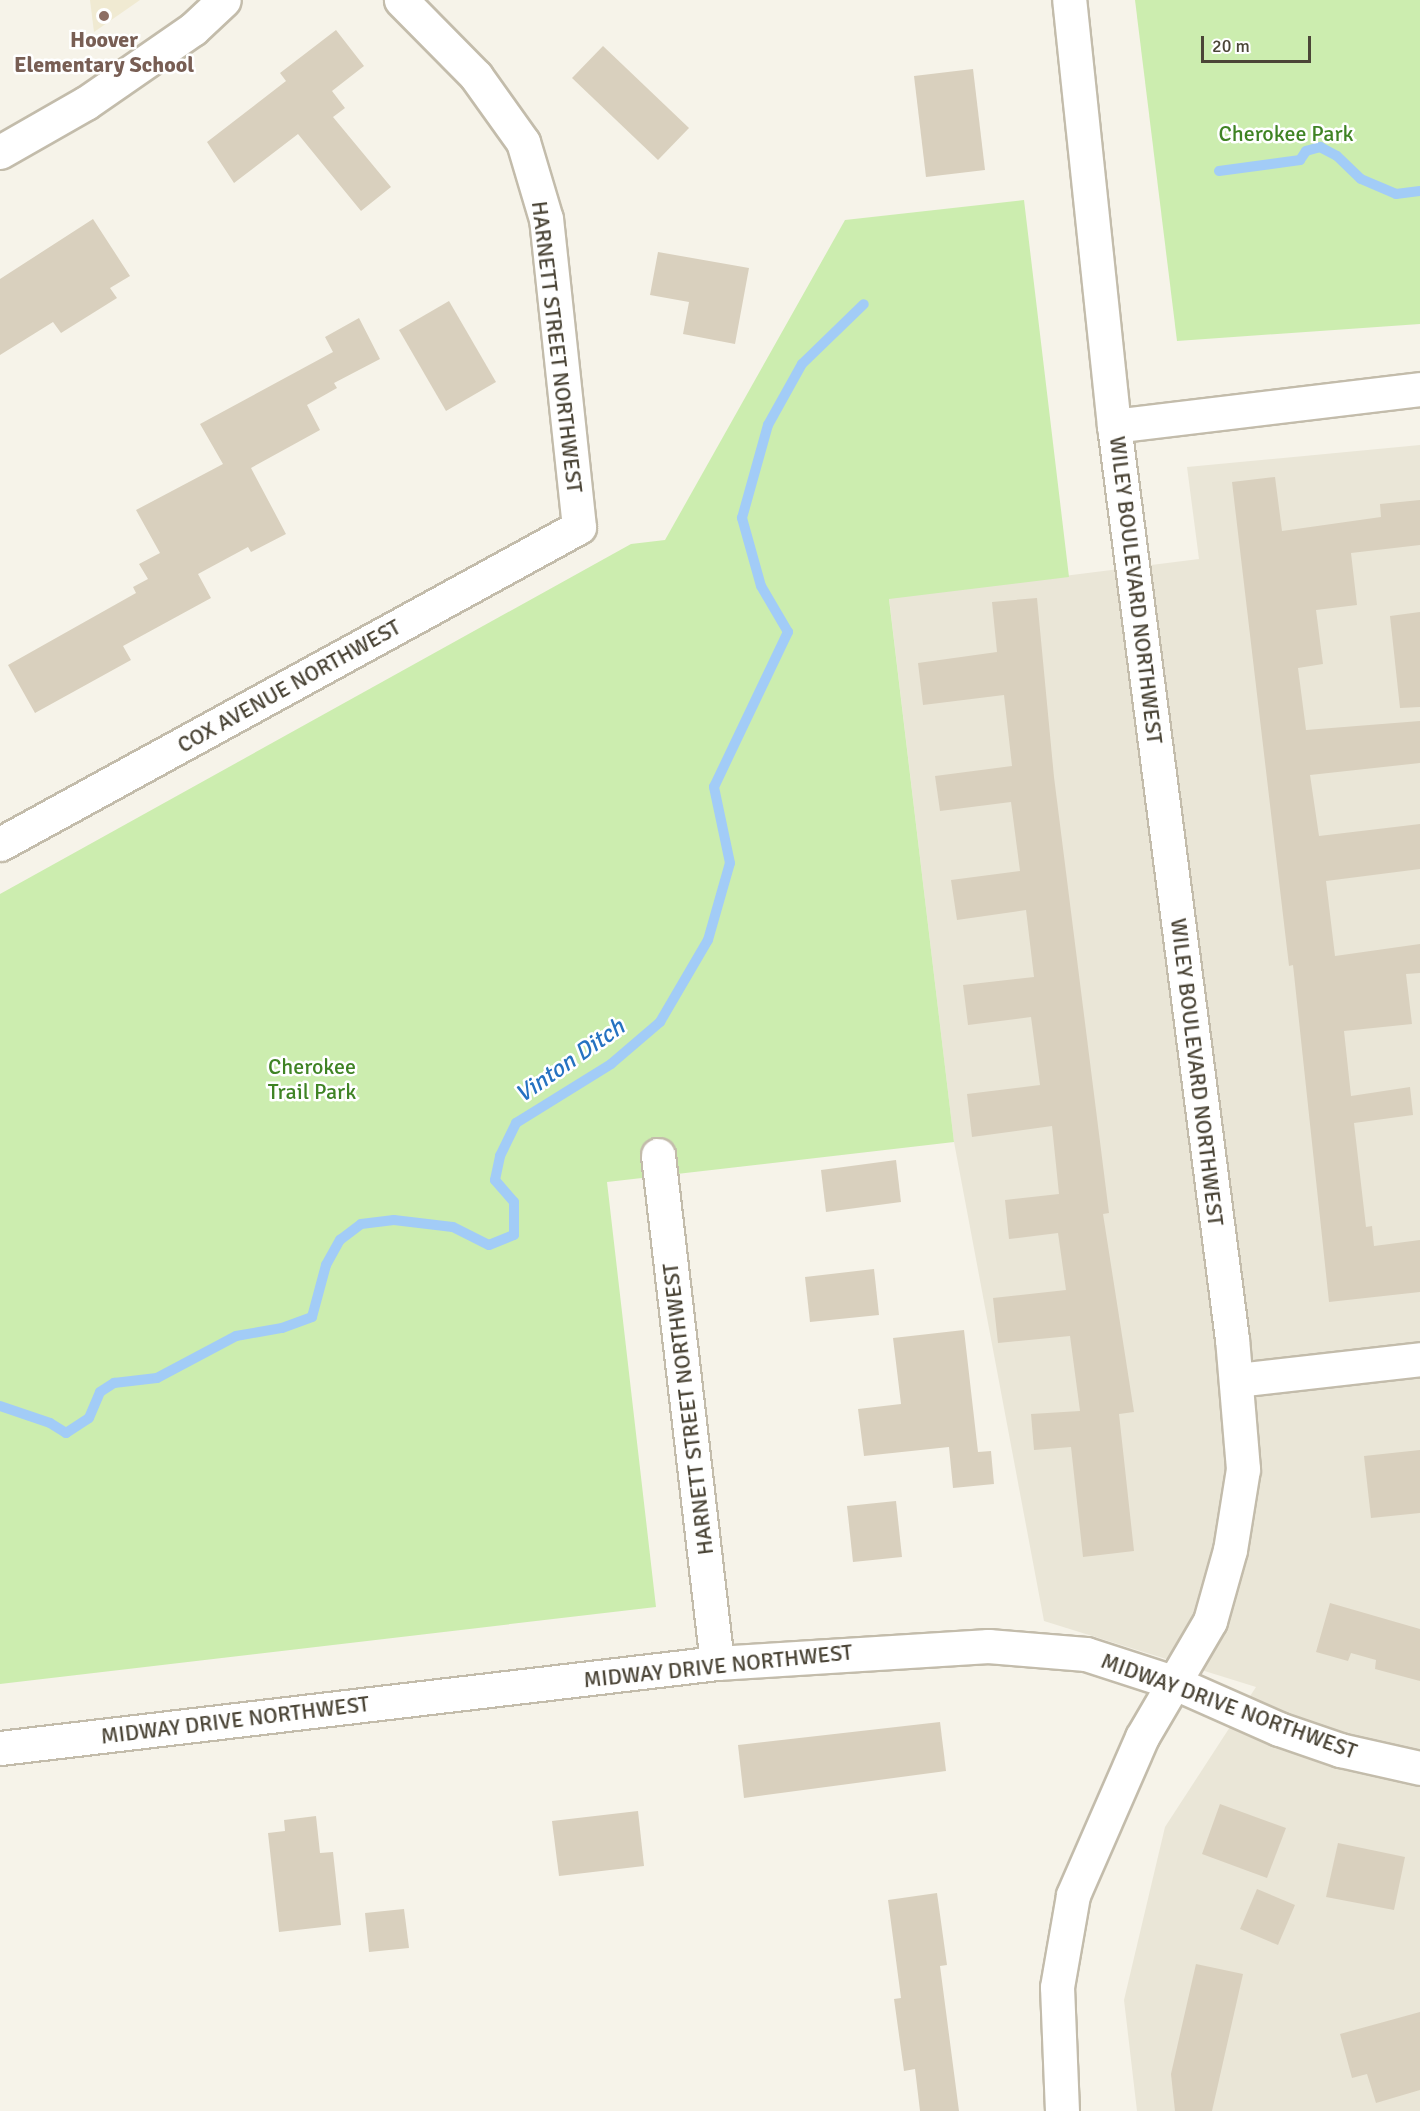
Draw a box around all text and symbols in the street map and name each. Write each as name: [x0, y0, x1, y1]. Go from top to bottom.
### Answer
marker: Hoover Elementary School: [97, 9, 111, 23]
scale bar: [1204, 24, 1314, 62]
place label: Hoover Elementary School: [14, 26, 194, 78]
text: 20 m: [1212, 35, 1250, 57]
park label: Cherokee Park: [1218, 121, 1354, 147]
street label: HARNETT STREET NORTHWEST: [526, 200, 588, 494]
street label: WILEY BOULEVARD NORTHWEST: [1104, 435, 1168, 745]
street label: COX AVENUE NORTHWEST: [173, 614, 405, 758]
street label: WILEY BOULEVARD NORTHWEST: [1165, 917, 1229, 1227]
water label: Vinton Ditch: [510, 1013, 630, 1109]
park label: Cherokee Trail Park: [268, 1053, 356, 1104]
street label: HARNETT STREET NORTHWEST: [657, 1262, 719, 1556]
street label: MIDWAY DRIVE NORTHWEST: [582, 1639, 854, 1693]
street label: MIDWAY DRIVE NORTHWEST: [1097, 1647, 1361, 1765]
street label: MIDWAY DRIVE NORTHWEST: [99, 1690, 371, 1750]

